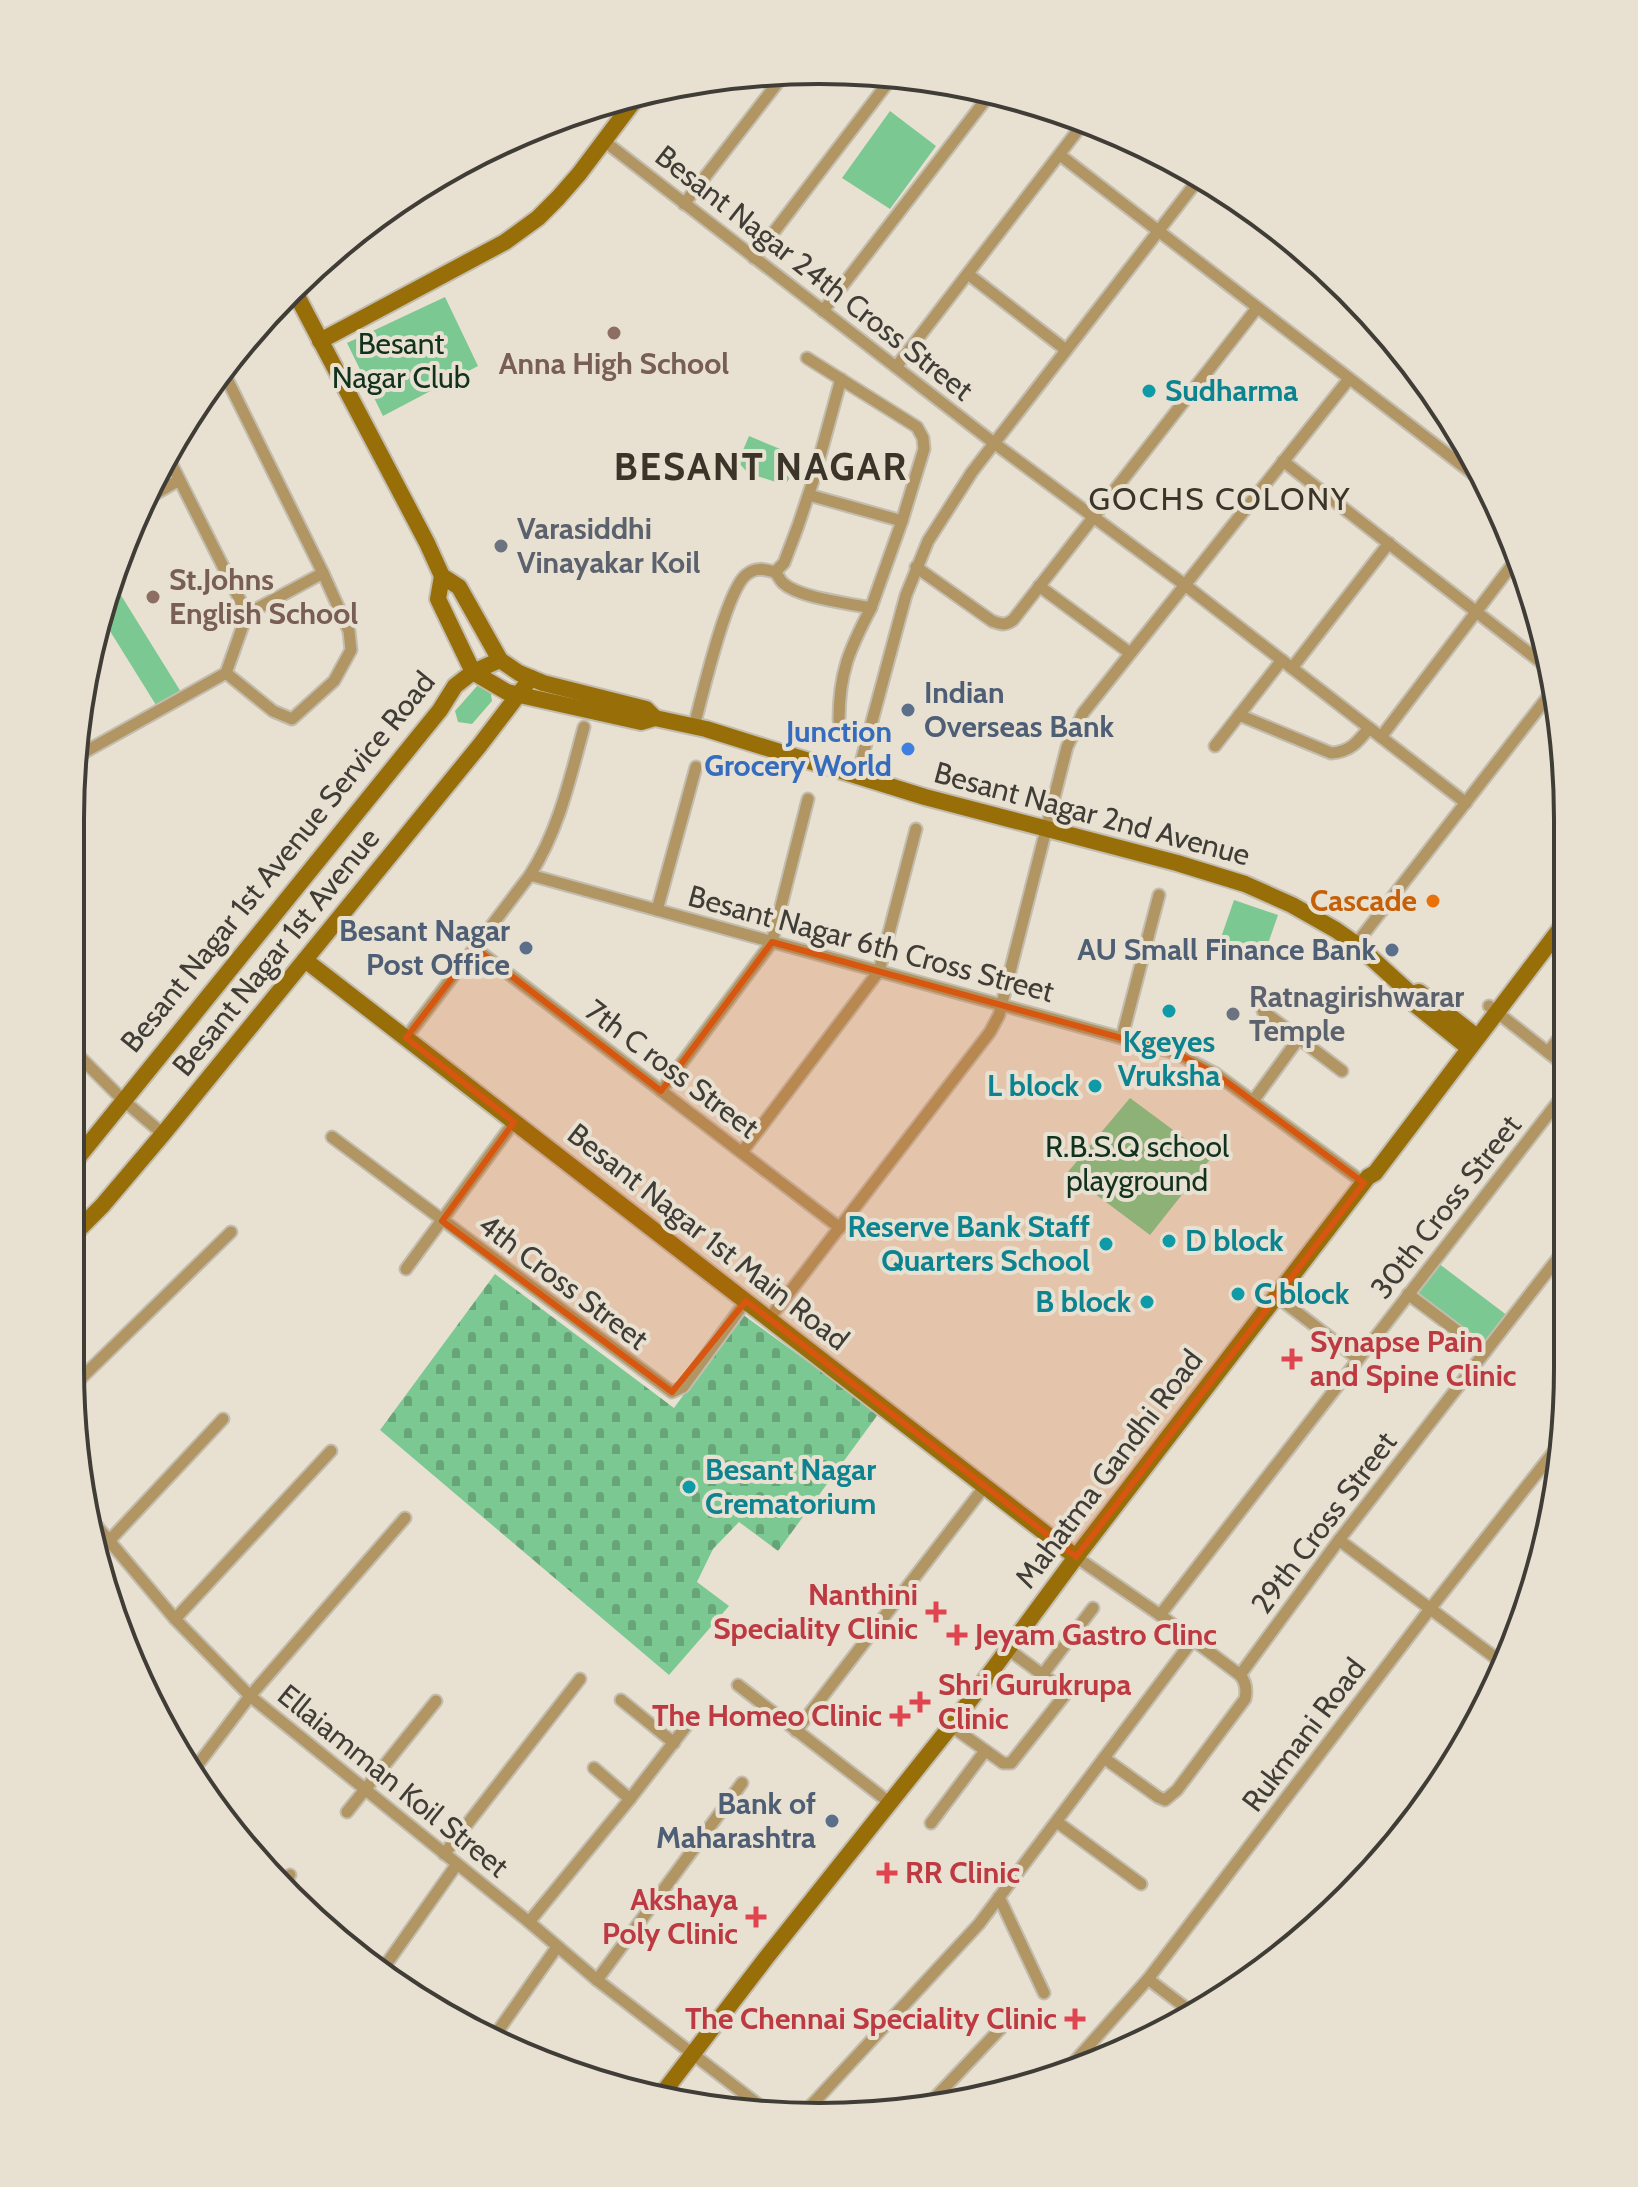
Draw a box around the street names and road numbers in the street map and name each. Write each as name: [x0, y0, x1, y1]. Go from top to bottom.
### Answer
street label: Besant Nagar 24th Cross Street: [648, 137, 981, 408]
street label: Besant Nagar 1st Avenue Service Road: [113, 664, 443, 1060]
street label: Besant Nagar 2nd Avenue: [930, 754, 1254, 873]
street label: Besant Nagar 1st Avenue: [165, 821, 387, 1083]
street label: Besant Nagar 6th Cross Street: [684, 877, 1058, 1010]
street label: 7th C ross Street: [578, 991, 766, 1146]
street label: 30th Cross Street: [1362, 1108, 1529, 1306]
street label: Besant Nagar 1st Main Road: [560, 1115, 856, 1358]
street label: 4th Cross Street: [471, 1206, 656, 1357]
street label: Mahatma Gandhi Road: [1007, 1342, 1210, 1595]
street label: 29th Cross Street: [1243, 1424, 1404, 1621]
street label: Rukmani Road: [1234, 1651, 1373, 1819]
street label: Ellaiamman Koil Street: [270, 1676, 516, 1885]

